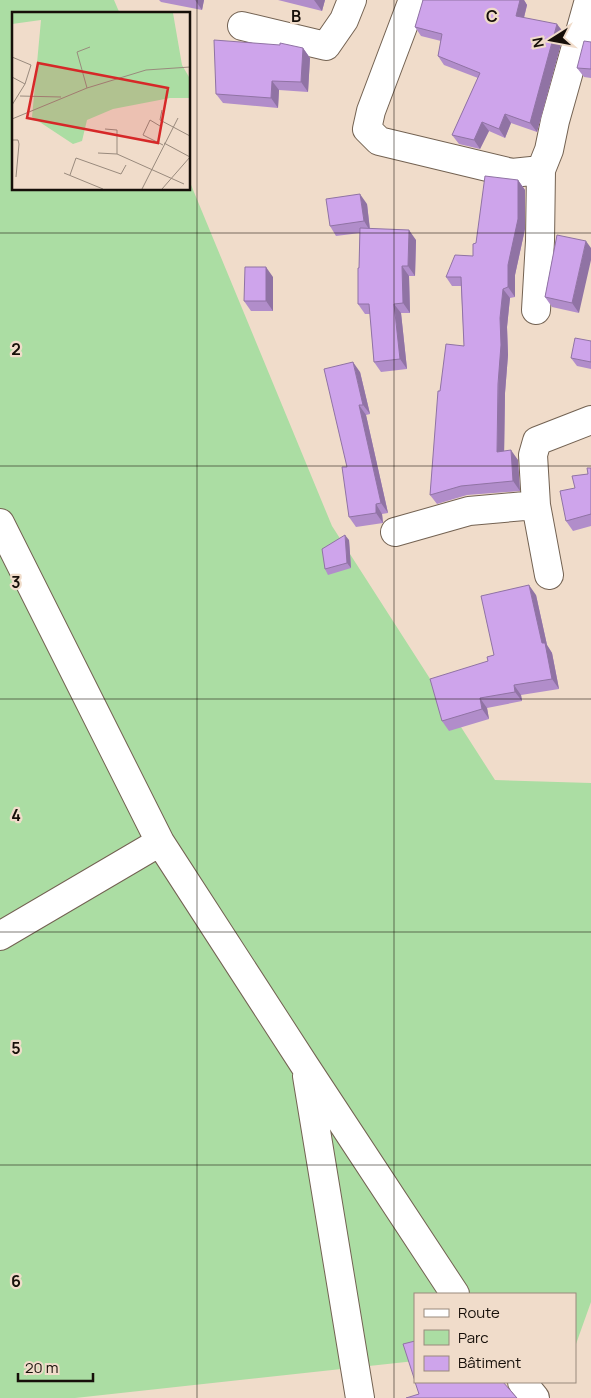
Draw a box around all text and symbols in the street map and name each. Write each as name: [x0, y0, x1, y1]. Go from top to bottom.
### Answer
text: B: [291, 5, 301, 27]
text: C: [486, 5, 498, 27]
inset map: [12, 12, 190, 190]
north arrow: [526, 15, 576, 65]
text: N: [527, 36, 548, 49]
text: 2: [11, 338, 21, 360]
text: 3: [11, 571, 21, 593]
text: 4: [11, 804, 21, 826]
text: 5: [11, 1037, 21, 1059]
text: 6: [11, 1270, 21, 1292]
legend: [414, 1293, 576, 1383]
text: Route: [458, 1302, 500, 1323]
text: Parc: [458, 1327, 489, 1348]
scale bar: [18, 1350, 92, 1382]
text: Bâtiment: [458, 1352, 521, 1373]
text: 20 m: [25, 1357, 58, 1378]

